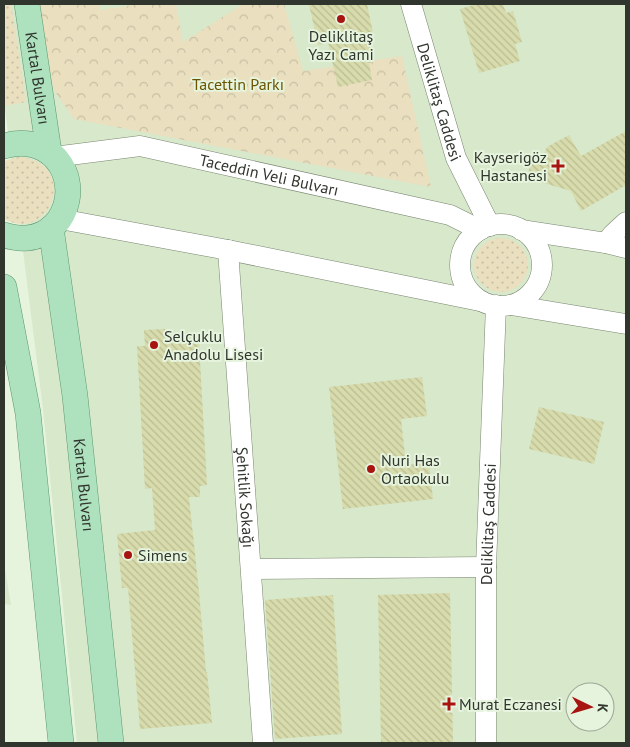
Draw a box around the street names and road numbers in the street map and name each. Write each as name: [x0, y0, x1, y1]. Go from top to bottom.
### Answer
street label: Kartal Bulvarı: [21, 30, 55, 126]
street label: Deliklitaş Caddesi: [413, 41, 466, 165]
street label: Taceddin Veli Bulvarı: [198, 150, 341, 200]
street label: Kartal Bulvarı: [69, 437, 99, 532]
street label: Şehitlik Sokağı: [232, 446, 259, 549]
street label: Deliklitaş Caddesi: [476, 463, 500, 585]

